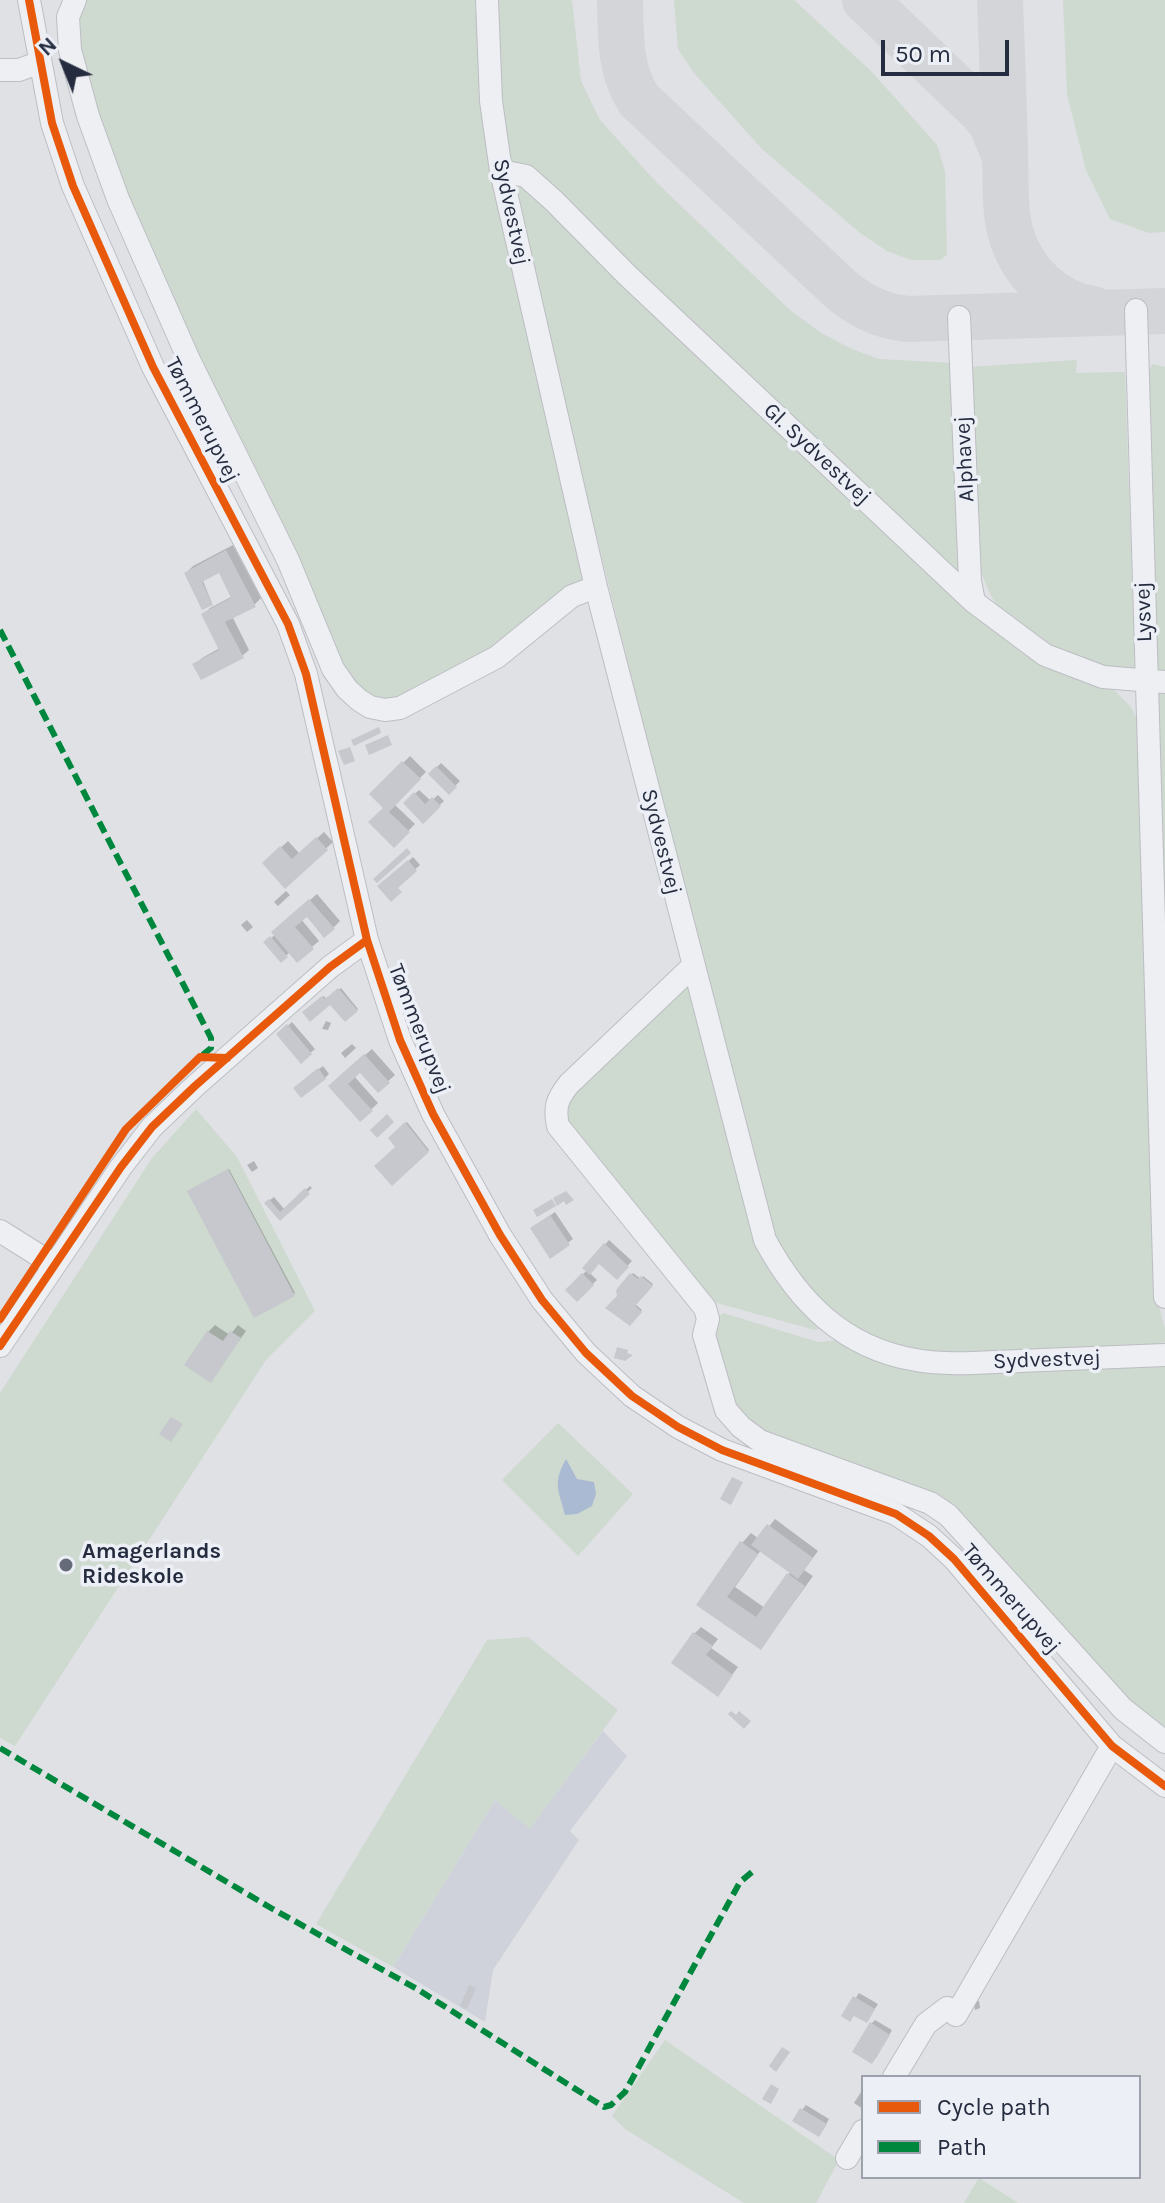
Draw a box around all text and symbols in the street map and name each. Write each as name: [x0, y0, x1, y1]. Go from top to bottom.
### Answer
north arrow: [24, 24, 104, 104]
scale bar: [885, 24, 1013, 74]
text: N: [33, 32, 62, 61]
text: 50 m: [895, 40, 951, 68]
street label: Sydvestvej: [487, 156, 535, 268]
street label: Tømmerupvej: [159, 353, 245, 487]
street label: Gl. Sydvestvej: [758, 397, 876, 511]
street label: Alphavej: [950, 415, 980, 503]
street label: Lysvej: [1130, 581, 1158, 643]
street label: Sydvestvej: [635, 786, 687, 898]
street label: Tømmerupvej: [382, 960, 456, 1098]
street label: Sydvestvej: [993, 1345, 1101, 1375]
place label: Amagerlands Rideskole: [82, 1539, 221, 1590]
street label: Tømmerupvej: [956, 1539, 1066, 1659]
marker: Amagerlands Rideskole: [57, 1556, 75, 1574]
legend: [861, 2075, 1141, 2179]
text: Cycle path: [937, 2093, 1051, 2121]
text: Path: [937, 2133, 987, 2161]

